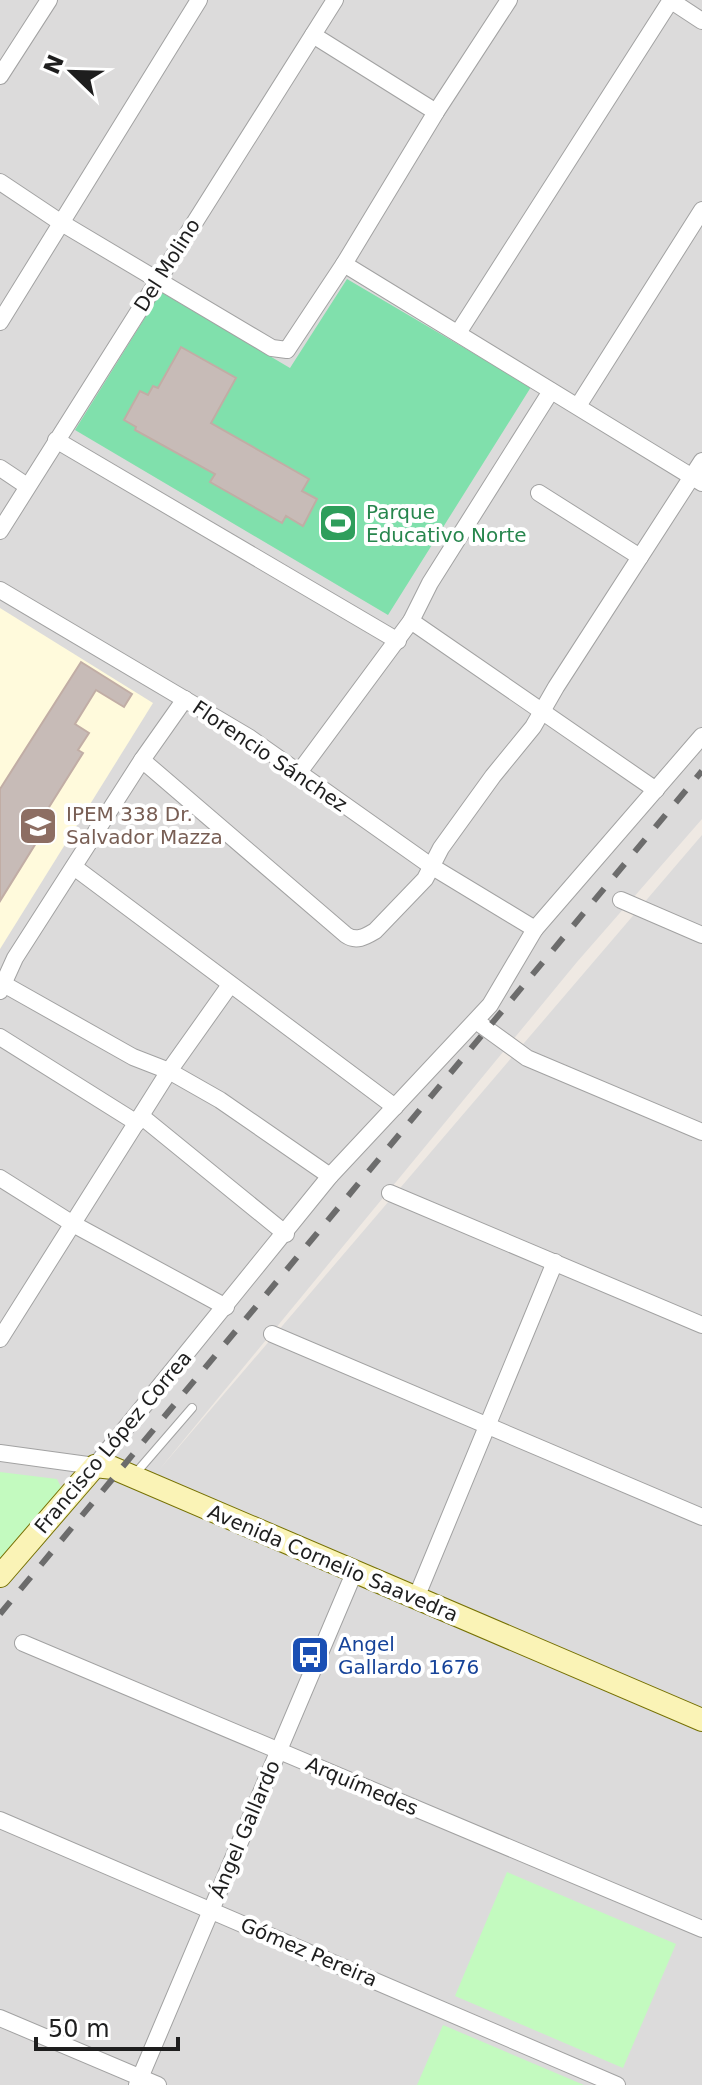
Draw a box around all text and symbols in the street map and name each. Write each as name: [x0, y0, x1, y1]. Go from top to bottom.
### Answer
north arrow: [32, 32, 112, 112]
text: N: [39, 51, 69, 78]
street label: Del Molino: [129, 214, 205, 316]
place label: Parque Educativo Norte: [366, 500, 527, 547]
sports icon: Parque Educativo Norte: [317, 502, 359, 544]
street label: Florencio Sánchez: [188, 695, 352, 817]
place label: IPEM 338 Dr. Salvador Mazza: [66, 802, 223, 849]
school or university icon: IPEM 338 Dr. Salvador Mazza: [17, 805, 59, 847]
street label: Francisco López Correa: [30, 1346, 196, 1538]
street label: Avenida Cornelio Saavedra: [204, 1499, 462, 1627]
place label: Angel Gallardo 1676: [338, 1632, 479, 1679]
bus stop icon: Angel Gallardo 1676: [289, 1634, 331, 1676]
street label: Arquímedes: [302, 1752, 422, 1820]
street label: Ángel Gallardo: [205, 1757, 285, 1901]
street label: Gómez Pereira: [237, 1912, 381, 1992]
scale bar: [36, 2001, 178, 2051]
text: 50 m: [48, 2015, 110, 2043]

